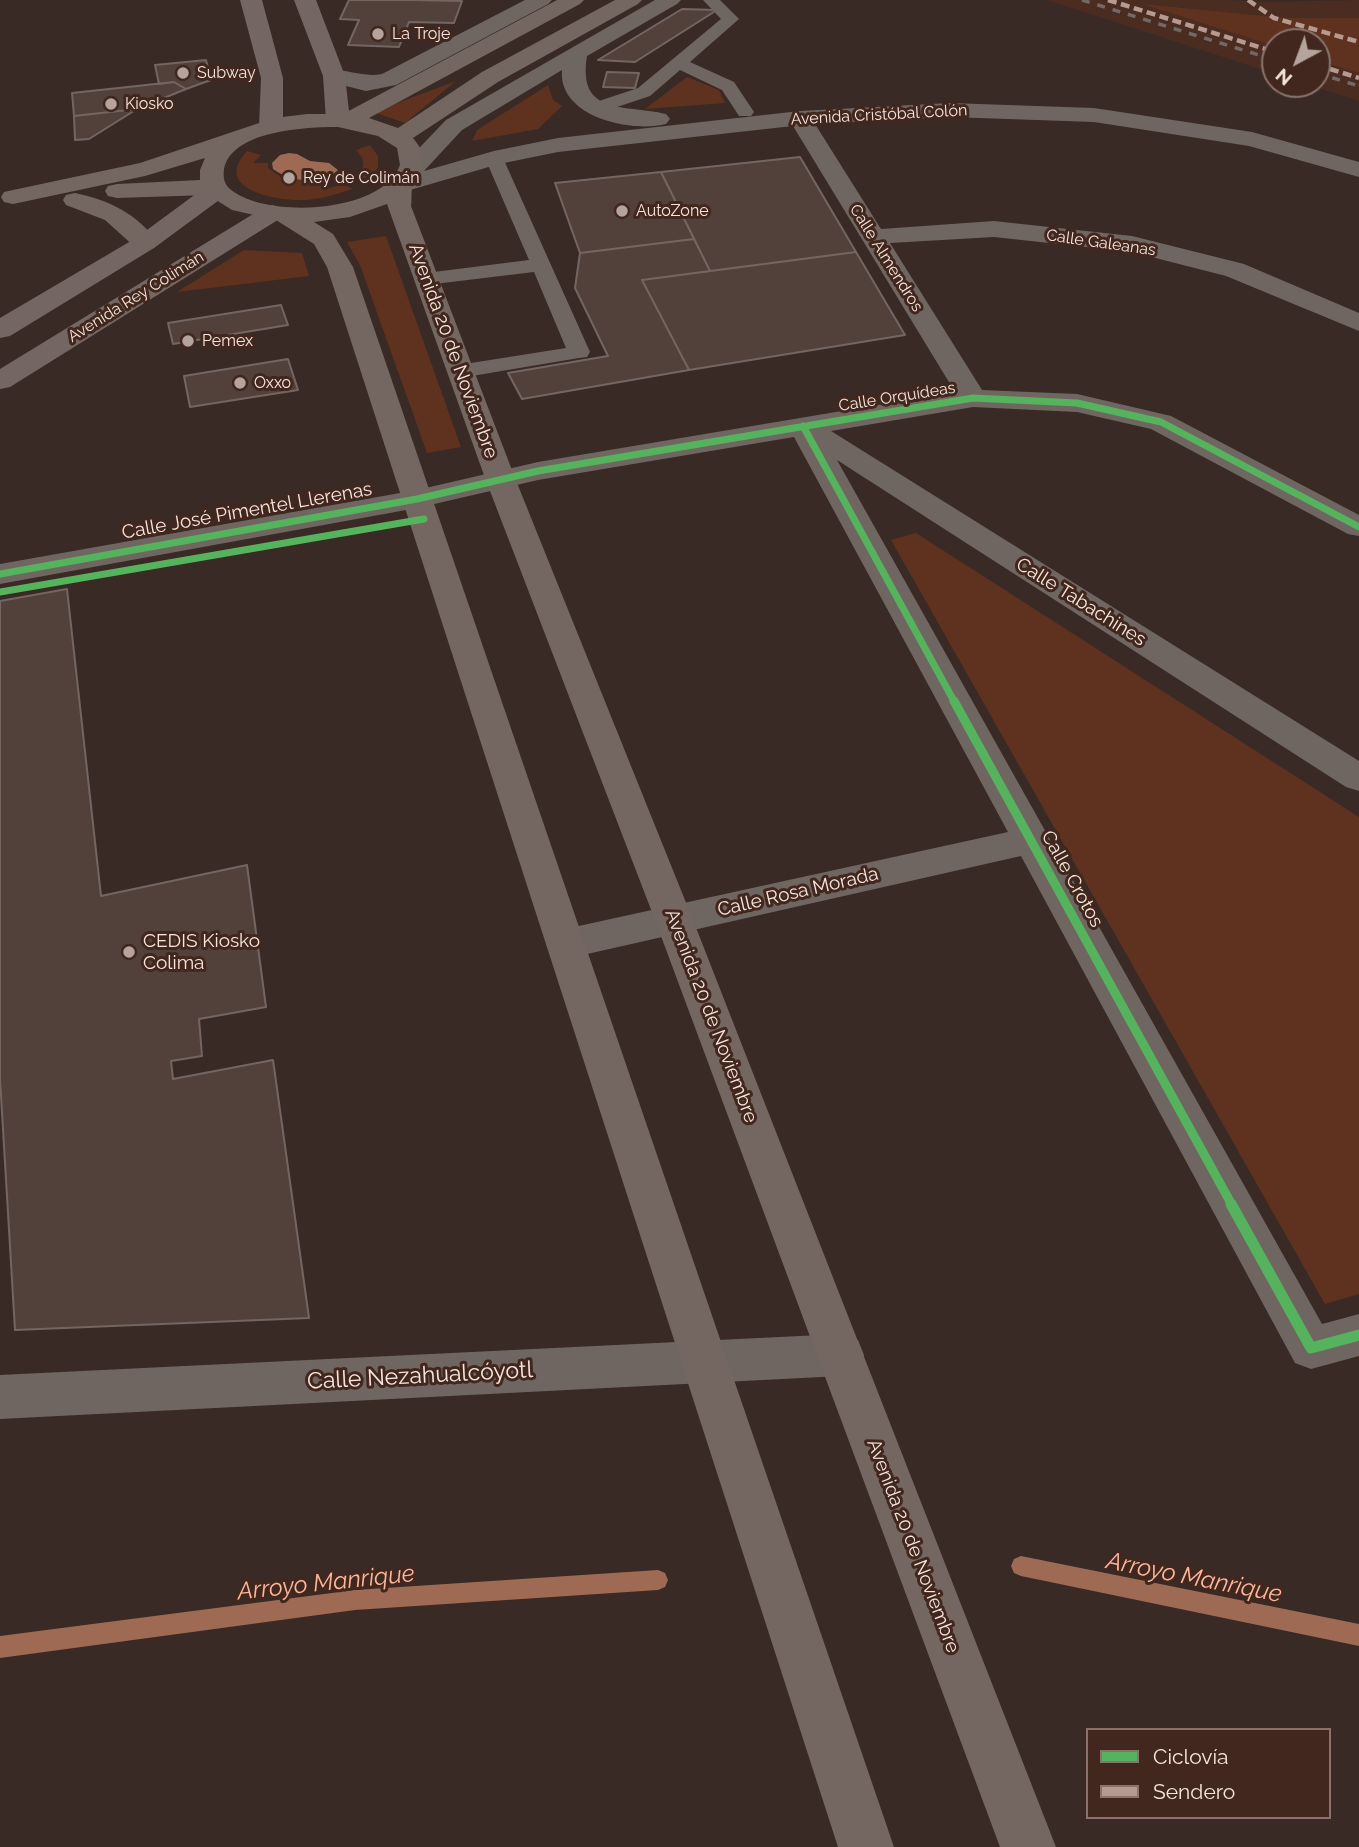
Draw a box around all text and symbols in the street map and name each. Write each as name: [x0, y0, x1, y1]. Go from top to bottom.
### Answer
place label: La Troje: [392, 24, 450, 44]
marker: La Troje: [370, 26, 386, 42]
north arrow: [1261, 28, 1331, 98]
place label: Subway: [197, 63, 256, 83]
text: N: [1271, 64, 1296, 90]
marker: Subway: [175, 65, 191, 81]
place label: Kiosko: [125, 94, 174, 114]
marker: Kiosko: [103, 96, 119, 112]
street label: Avenida Cristóbal Colón: [790, 101, 968, 129]
place label: Rey de Colimán: [303, 168, 420, 188]
marker: Rey de Colimán: [281, 170, 297, 186]
place label: AutoZone: [636, 201, 709, 221]
street label: Calle Almendros: [845, 201, 927, 315]
marker: AutoZone: [614, 203, 630, 219]
street label: Calle Galeanas: [1045, 226, 1157, 260]
street label: Avenida 20 de Noviembre: [403, 240, 503, 462]
street label: Avenida Rey Colimán: [64, 247, 208, 347]
place label: Pemex: [202, 331, 253, 351]
marker: Pemex: [180, 333, 196, 349]
place label: Oxxo: [254, 373, 291, 393]
marker: Oxxo: [232, 375, 248, 391]
street label: Calle Orquídeas: [837, 378, 957, 416]
street label: Calle José Pimentel Llerenas: [120, 478, 374, 544]
street label: Calle Tabachines: [1012, 553, 1150, 651]
street label: Calle Crotos: [1036, 827, 1108, 931]
street label: Calle Rosa Morada: [715, 862, 881, 922]
street label: Avenida 20 de Noviembre: [660, 906, 762, 1126]
place label: CEDIS Kiosko Colima: [143, 930, 260, 974]
marker: CEDIS Kiosko Colima: [121, 944, 137, 960]
street label: Calle Nezahualcóyotl: [306, 1356, 534, 1396]
street label: Avenida 20 de Noviembre: [862, 1436, 964, 1656]
water label: Arroyo Manrique: [1104, 1547, 1284, 1609]
water label: Arroyo Manrique: [236, 1559, 416, 1607]
legend: [1086, 1728, 1331, 1819]
text: Ciclovía: [1153, 1744, 1229, 1769]
text: Sendero: [1153, 1779, 1235, 1804]

